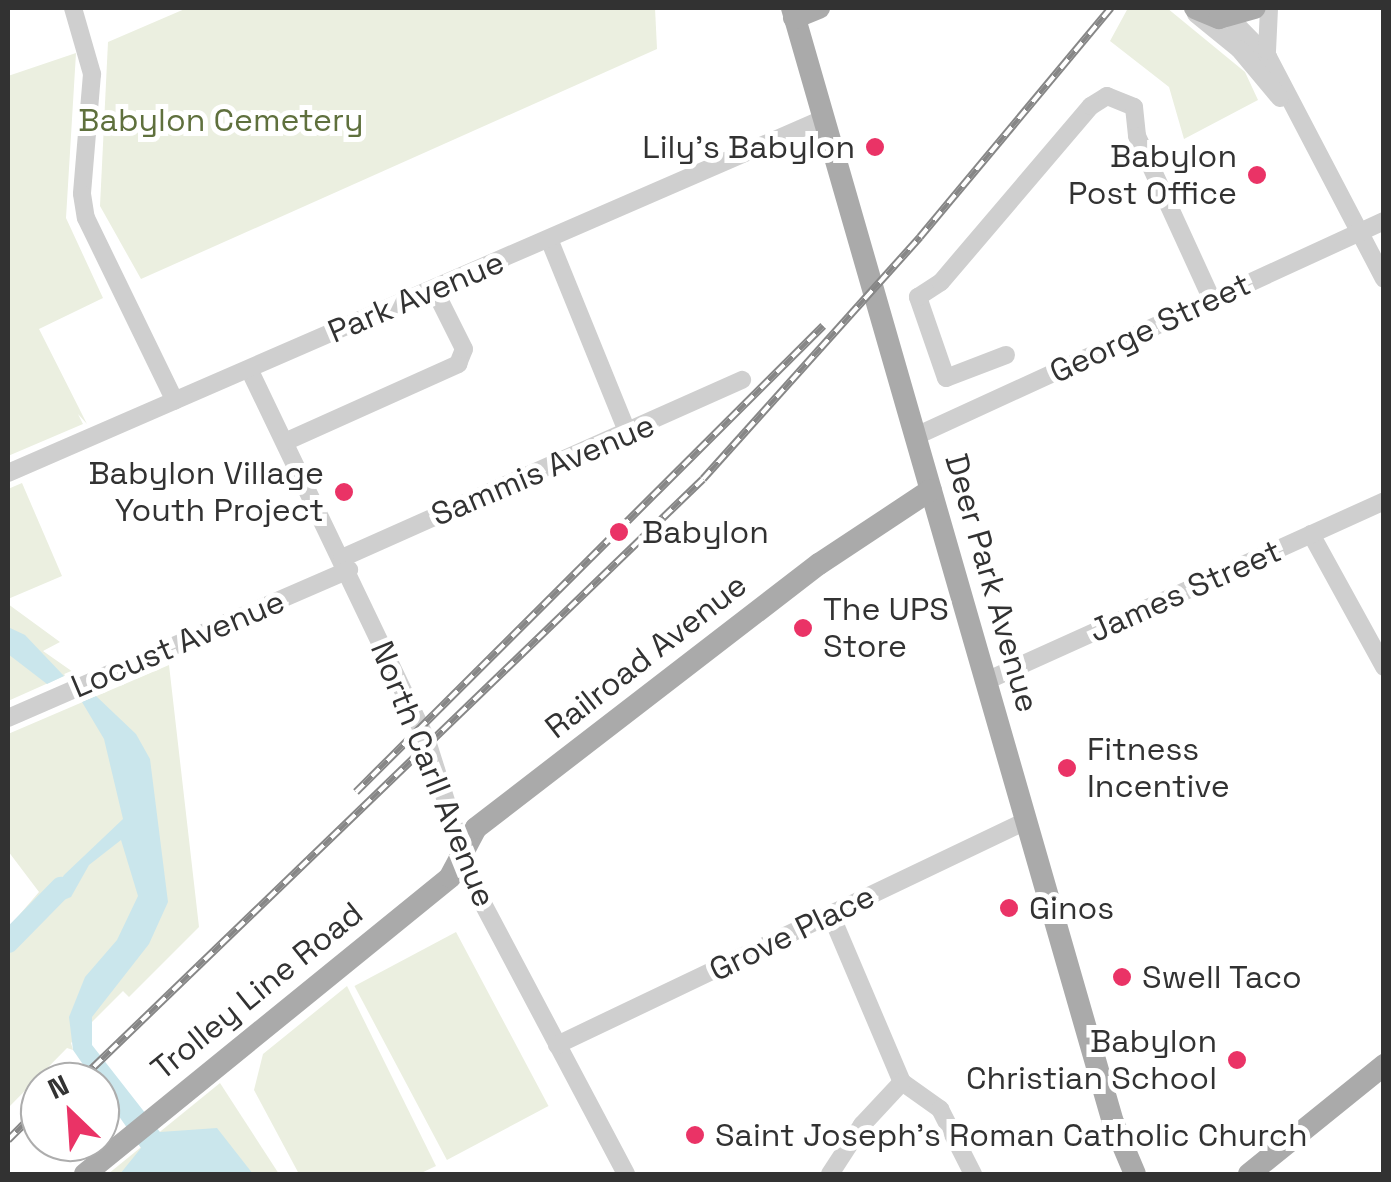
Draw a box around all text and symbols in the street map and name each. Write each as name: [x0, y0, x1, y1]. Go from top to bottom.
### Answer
park label: Babylon Cemetery: [78, 101, 364, 139]
place label: Lily's Babylon: [642, 128, 855, 166]
marker: Lily's Babylon: [864, 136, 886, 158]
place label: Babylon Post Office: [1068, 138, 1237, 213]
marker: Babylon Post Office: [1246, 164, 1268, 186]
street label: Park Avenue: [322, 243, 510, 351]
street label: George Street: [1044, 265, 1256, 391]
street label: Sammis Avenue: [425, 406, 661, 534]
street label: Deer Park Avenue: [937, 449, 1047, 717]
place label: Babylon Village Youth Project: [88, 455, 324, 530]
marker: Babylon Village Youth Project: [333, 481, 355, 503]
place label: Babylon: [642, 513, 769, 551]
marker: Babylon: [606, 519, 632, 545]
street label: James Street: [1083, 532, 1287, 650]
street label: Railroad Avenue: [538, 565, 754, 747]
street label: Locust Avenue: [65, 582, 291, 706]
place label: The UPS Store: [823, 591, 949, 666]
marker: The UPS Store: [792, 617, 814, 639]
street label: North Carll Avenue: [362, 635, 504, 913]
place label: Fitness Incentive: [1087, 731, 1230, 806]
marker: Fitness Incentive: [1056, 757, 1078, 779]
street label: Grove Place: [703, 877, 881, 989]
place label: Ginos: [1029, 889, 1114, 927]
street label: Trolley Line Road: [144, 894, 370, 1088]
marker: Ginos: [998, 897, 1020, 919]
place label: Swell Taco: [1142, 958, 1303, 996]
marker: Swell Taco: [1111, 966, 1133, 988]
place label: Babylon Christian School: [966, 1023, 1217, 1098]
marker: Babylon Christian School: [1226, 1049, 1248, 1071]
north arrow: [20, 1062, 120, 1162]
text: N: [42, 1066, 74, 1107]
place label: Saint Joseph's Roman Catholic Church: [715, 1116, 1308, 1154]
marker: Saint Joseph's Roman Catholic Church: [684, 1124, 706, 1146]

